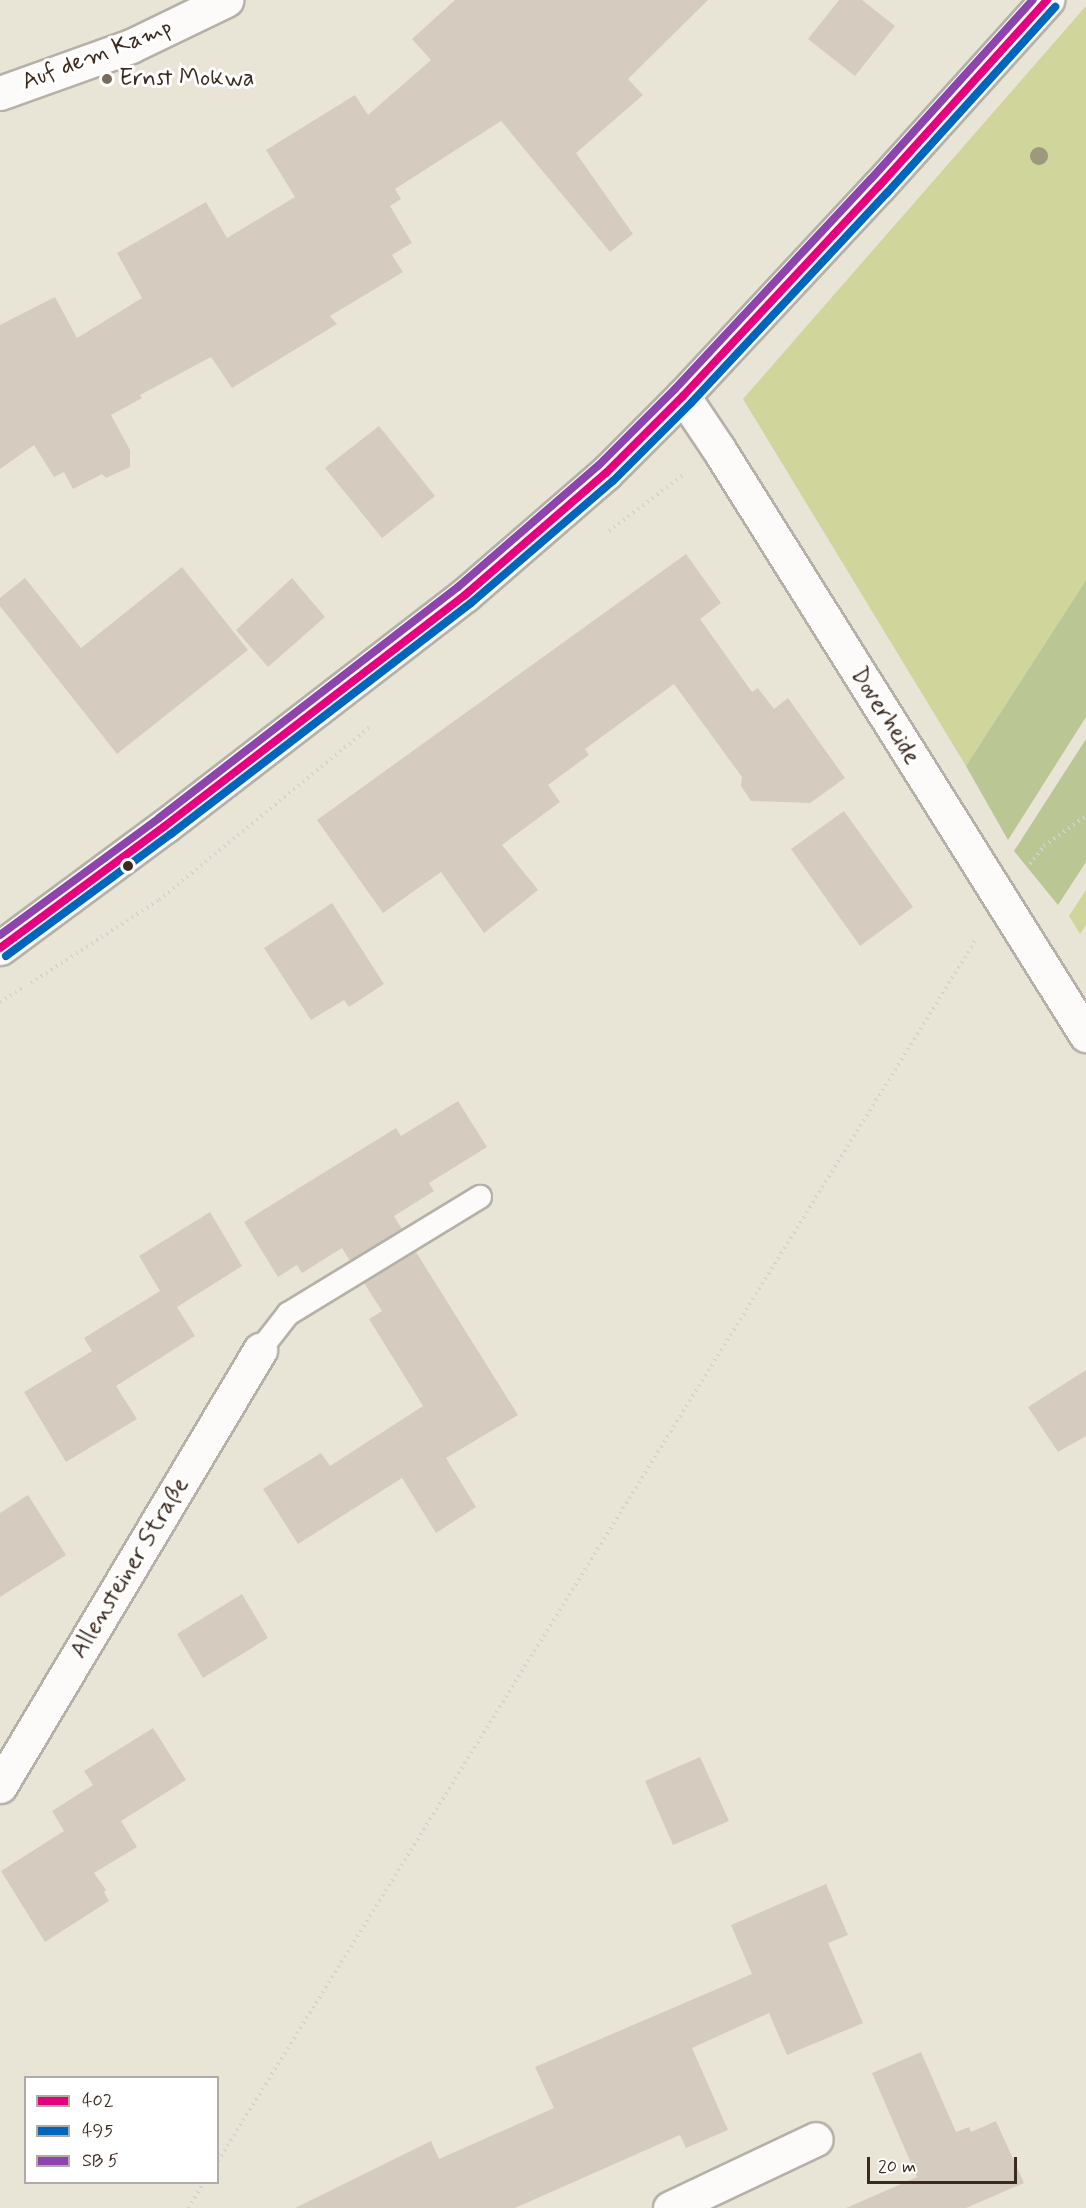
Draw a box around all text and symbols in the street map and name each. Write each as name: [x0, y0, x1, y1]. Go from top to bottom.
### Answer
street label: Auf dem Kamp: [20, 14, 174, 96]
place label: Ernst Mokwa: [119, 65, 255, 93]
marker: Ernst Mokwa: [100, 72, 114, 86]
street label: Doverheide: [844, 662, 926, 770]
unlabelled marker: [122, 860, 134, 872]
street label: Allensteiner Straße: [66, 1474, 194, 1662]
legend: [24, 2076, 219, 2184]
text: 402: [82, 2089, 114, 2113]
text: 495: [82, 2119, 113, 2143]
scale bar: [870, 2145, 1020, 2183]
text: SB 5: [82, 2149, 119, 2173]
text: 20 m: [878, 2155, 916, 2179]

